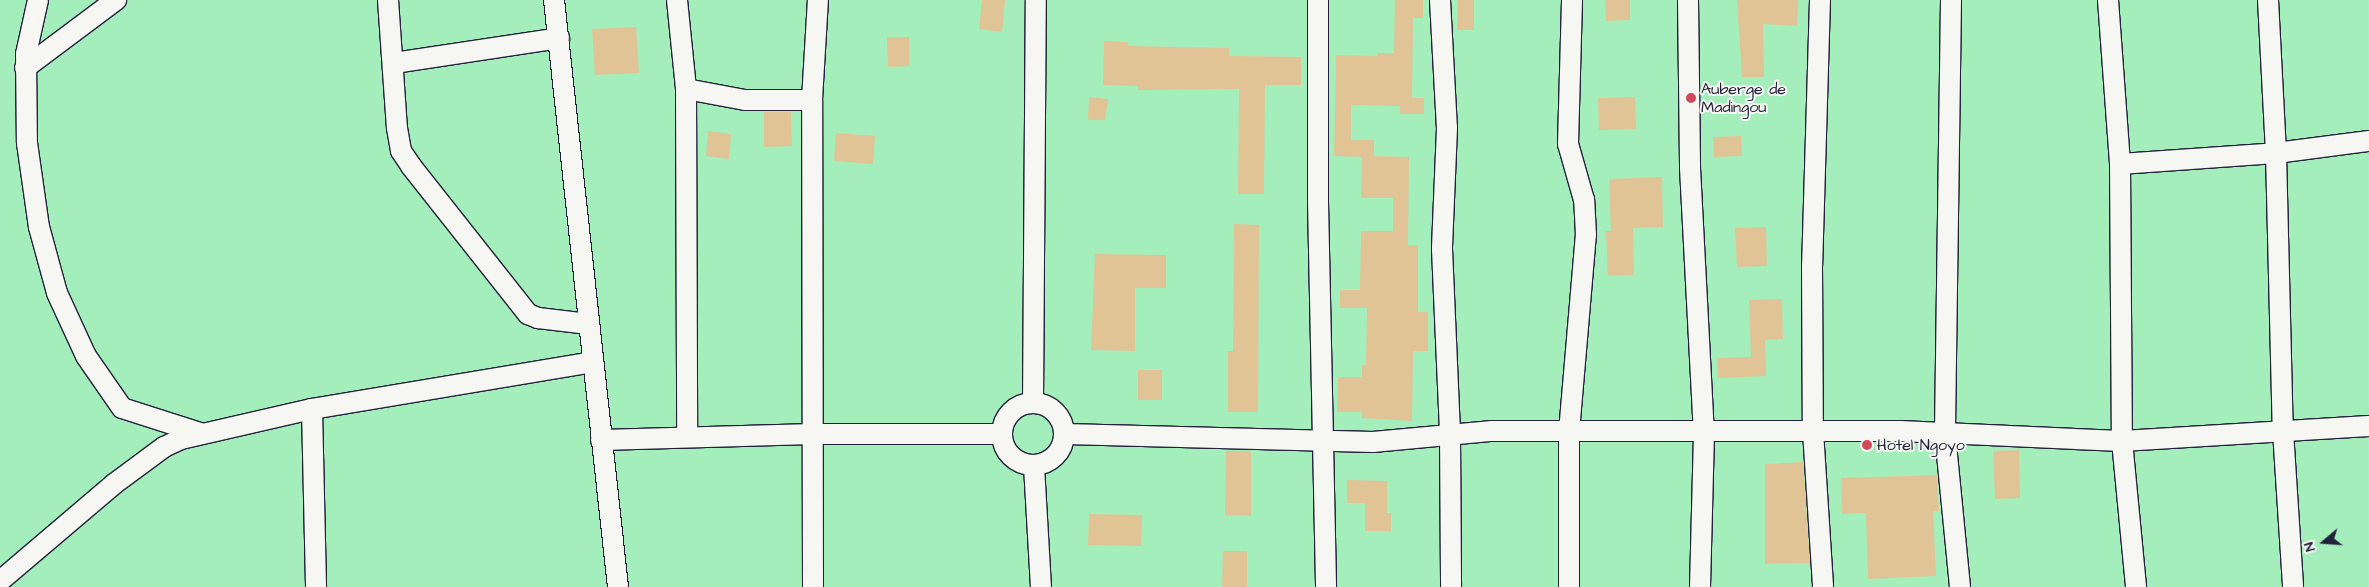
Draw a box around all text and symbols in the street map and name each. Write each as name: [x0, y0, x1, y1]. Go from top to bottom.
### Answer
place label: Auberge de Madingou: [1701, 79, 1786, 117]
marker: Auberge de Madingou: [1685, 92, 1697, 104]
place label: Hotel Ngoyo: [1877, 435, 1965, 455]
marker: Hotel Ngoyo: [1861, 439, 1873, 451]
north arrow: [2299, 517, 2349, 567]
text: N: [2299, 539, 2321, 554]

